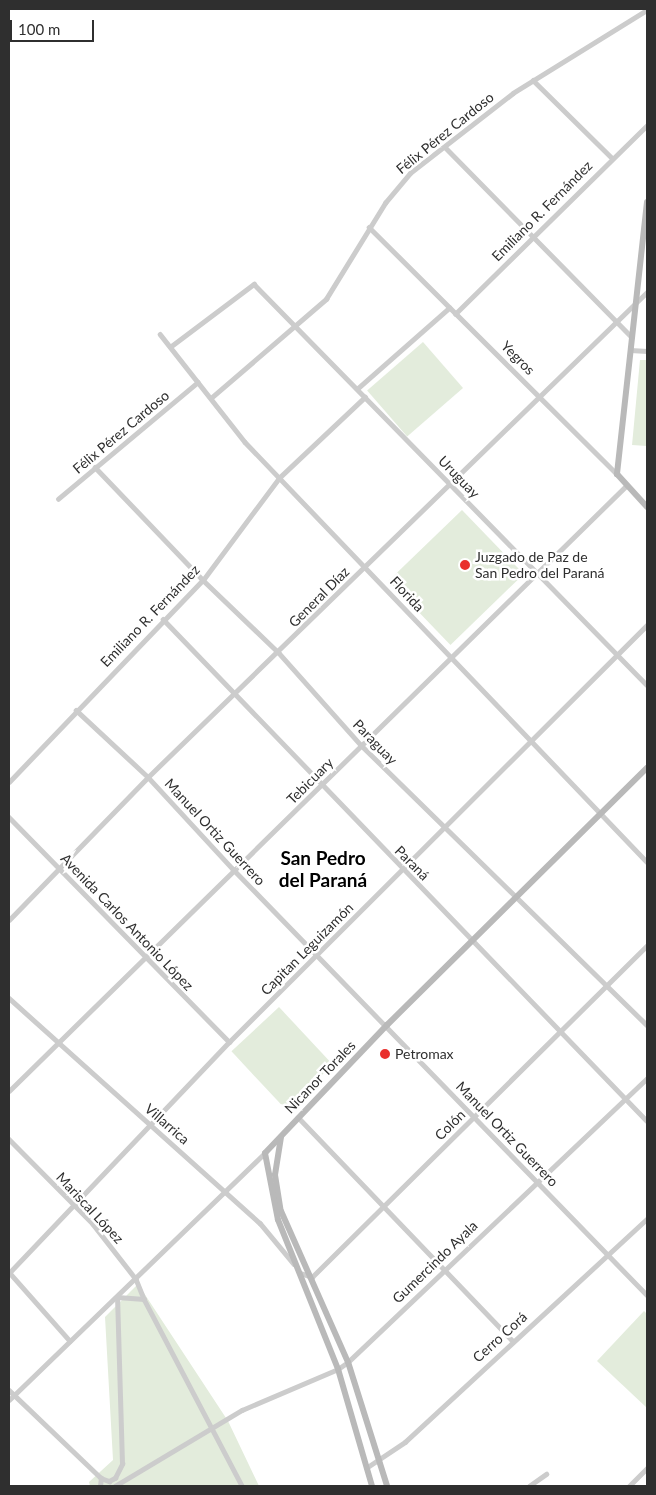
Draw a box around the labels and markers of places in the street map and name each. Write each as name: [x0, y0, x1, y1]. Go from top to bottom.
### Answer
place label: Juzgado de Paz de San Pedro del Paraná: [475, 549, 604, 582]
marker: Juzgado de Paz de San Pedro del Paraná: [459, 559, 471, 571]
place label: Petromax: [395, 1046, 454, 1062]
marker: Petromax: [379, 1048, 391, 1060]

